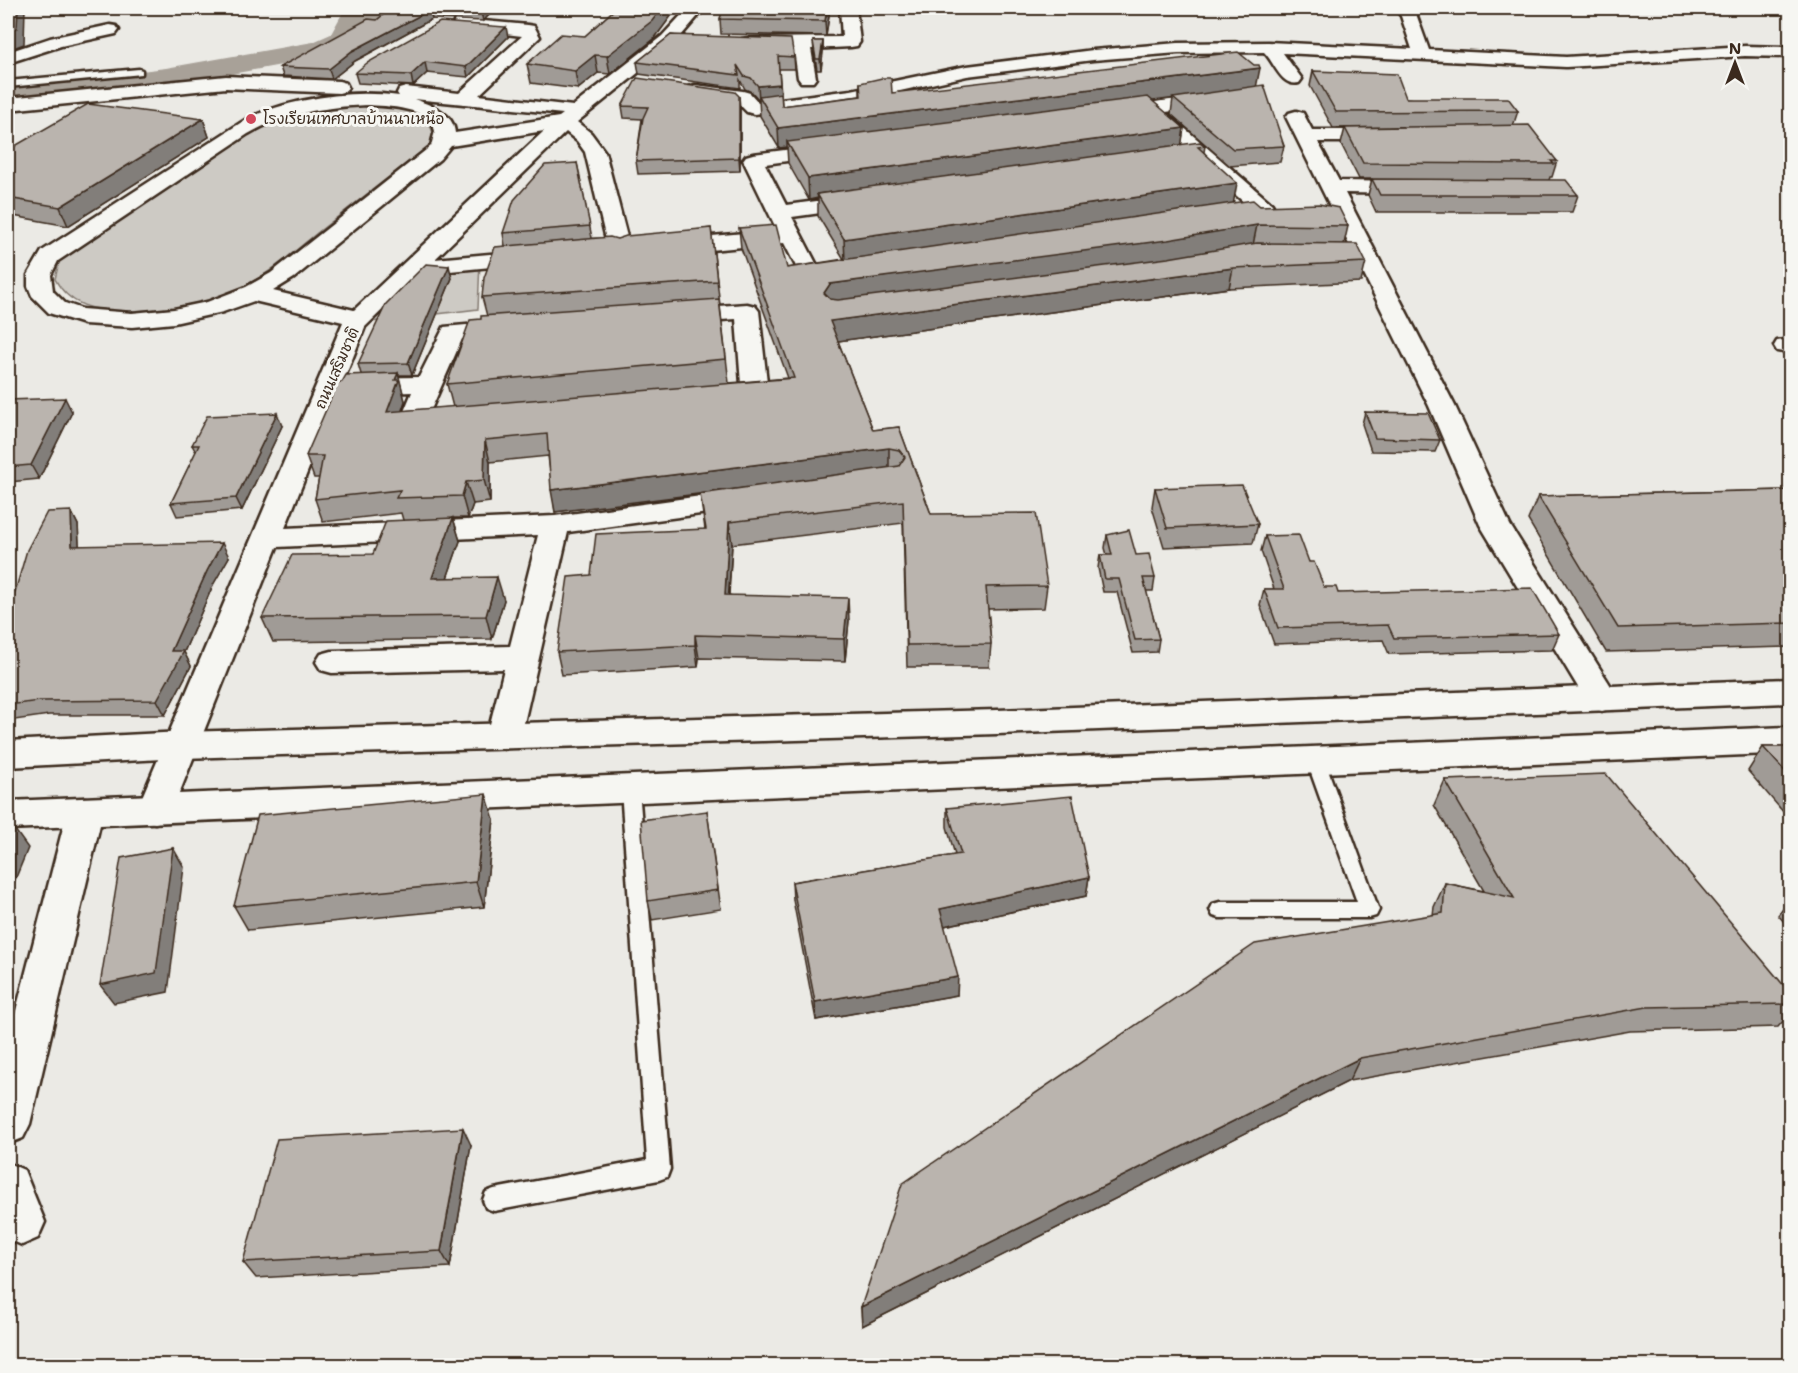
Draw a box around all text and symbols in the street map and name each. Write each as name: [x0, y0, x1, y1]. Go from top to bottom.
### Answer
north arrow: [1705, 33, 1765, 93]
text: N: [1729, 38, 1741, 59]
place label: โรงเรียนเทศบาลบ้านนาเหนือ: [263, 109, 444, 129]
marker: โรงเรียนเทศบาลบ้านนาเหนือ: [244, 112, 258, 126]
street label: ถนนเสริมชาติ: [310, 324, 364, 412]

